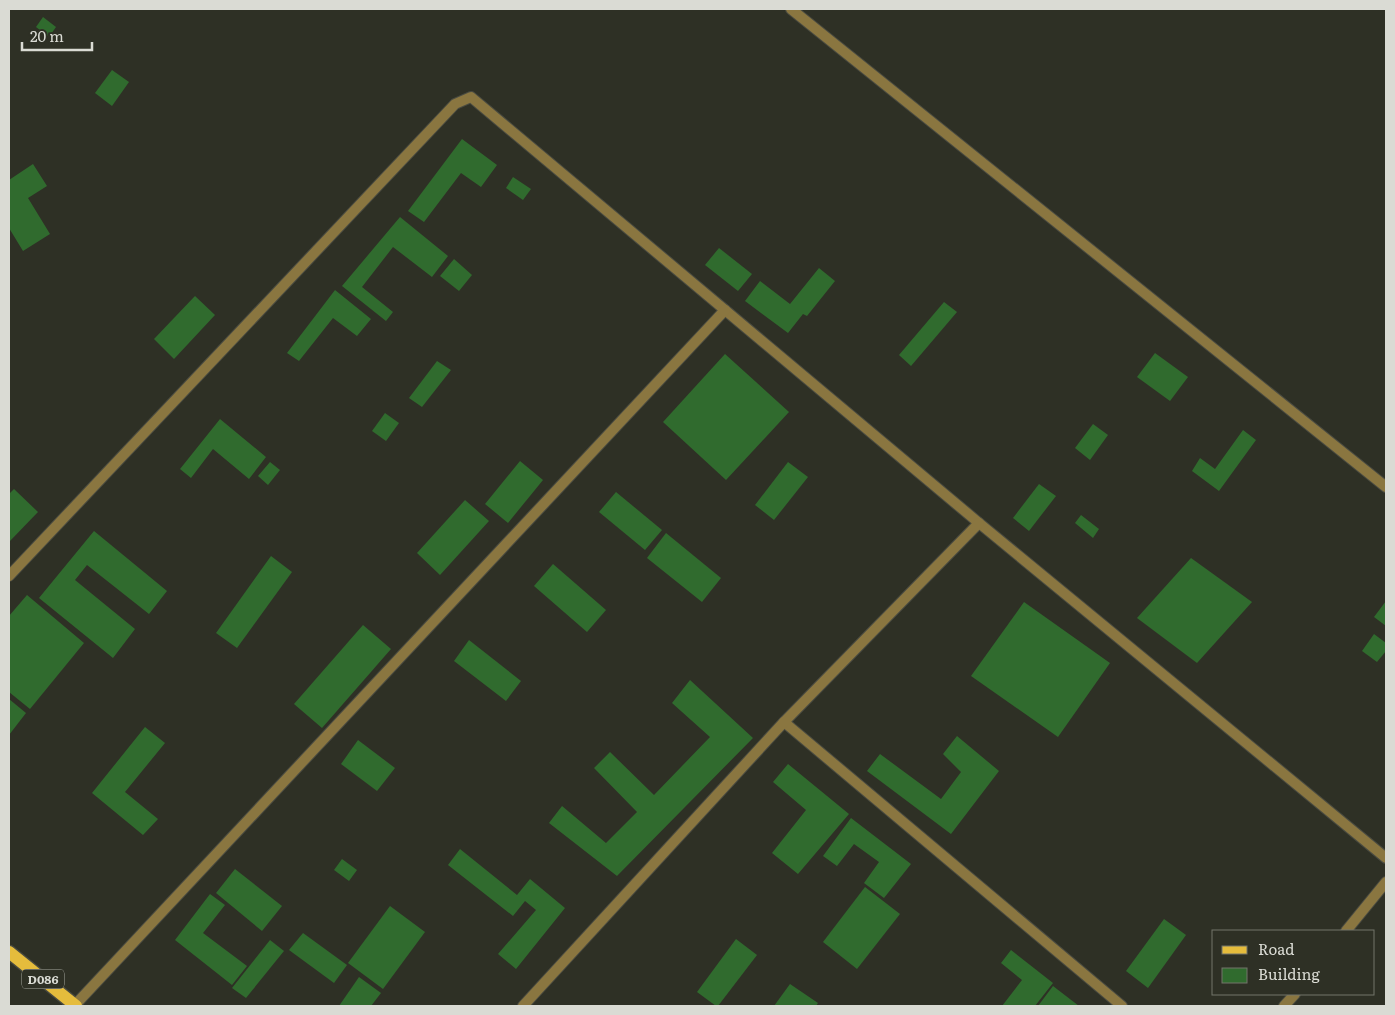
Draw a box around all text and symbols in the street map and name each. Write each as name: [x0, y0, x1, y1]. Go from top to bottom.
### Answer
scale bar: [22, 20, 92, 52]
text: 20 m: [30, 24, 64, 47]
legend: [1212, 930, 1375, 995]
text: Road: [1258, 937, 1294, 960]
text: Building: [1258, 962, 1320, 985]
road number: D086: [22, 970, 64, 989]

